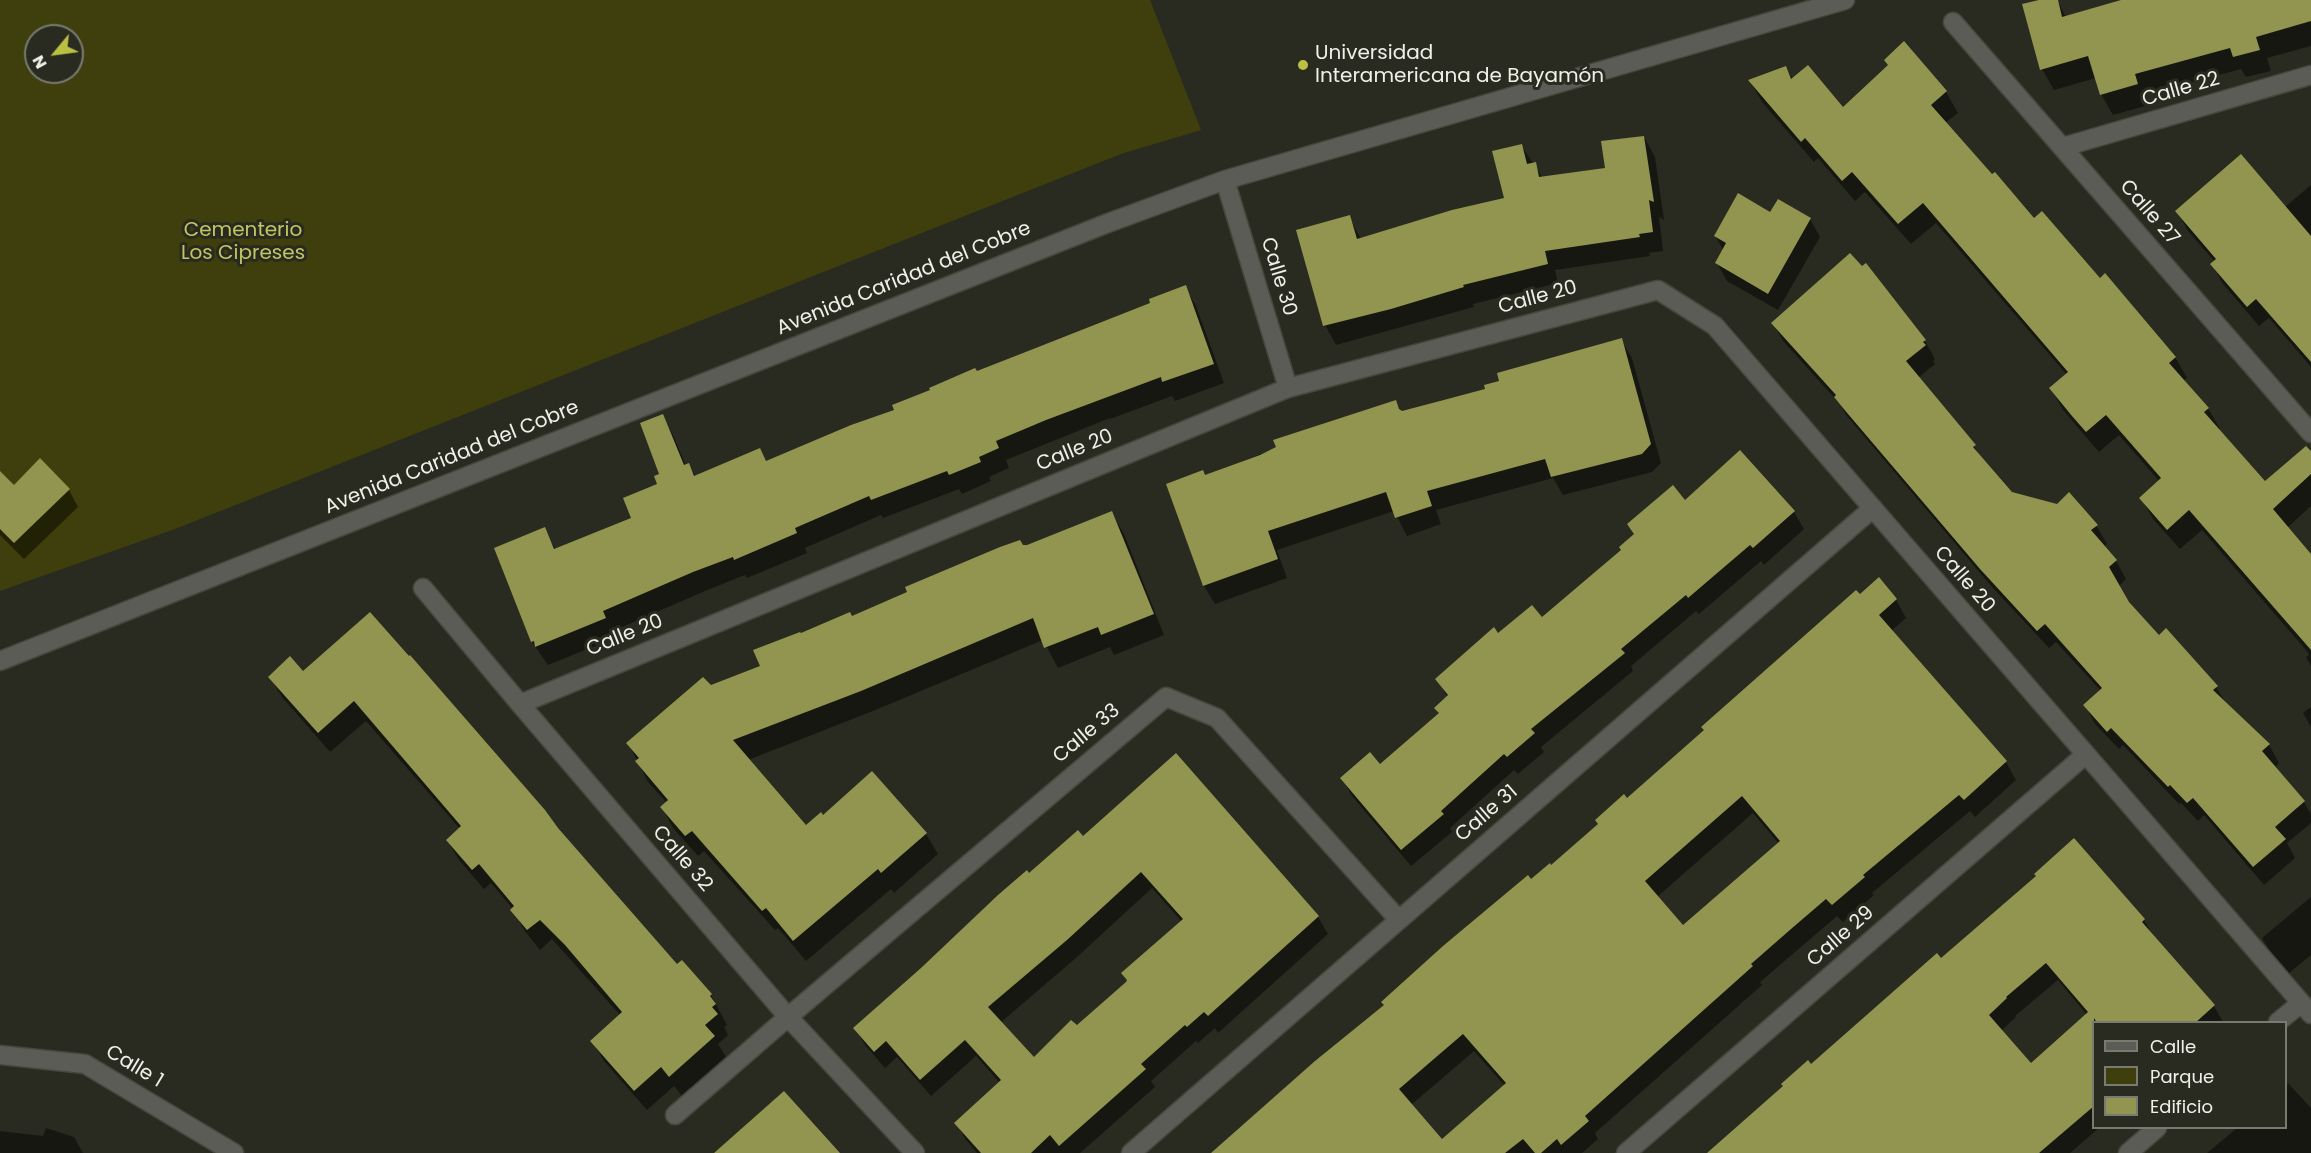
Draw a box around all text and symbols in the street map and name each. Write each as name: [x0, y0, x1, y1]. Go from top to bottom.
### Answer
north arrow: [24, 24, 84, 84]
place label: Universidad Interamericana de Bayamón: [1315, 42, 1604, 89]
text: N: [27, 51, 53, 73]
marker: Universidad Interamericana de Bayamón: [1296, 58, 1310, 72]
street label: Calle 22: [2139, 68, 2223, 112]
street label: Calle 27: [2114, 175, 2184, 251]
street label: Avenida Caridad del Cobre: [773, 217, 1035, 341]
park label: Cementerio Los Cipreses: [181, 219, 305, 266]
street label: Calle 30: [1255, 235, 1301, 319]
street label: Calle 20: [1496, 276, 1580, 320]
street label: Avenida Caridad del Cobre: [321, 396, 583, 520]
street label: Calle 20: [1033, 425, 1117, 477]
street label: Calle 20: [1929, 542, 1999, 618]
street label: Calle 20: [583, 610, 667, 662]
street label: Calle 33: [1049, 699, 1125, 769]
street label: Calle 31: [1451, 780, 1523, 848]
street label: Calle 32: [647, 821, 717, 897]
street label: Calle 29: [1803, 901, 1879, 973]
legend: [2092, 1021, 2287, 1129]
text: Calle: [2150, 1034, 2196, 1059]
street label: Calle 1: [101, 1041, 167, 1093]
text: Parque: [2150, 1064, 2214, 1089]
text: Edificio: [2150, 1094, 2213, 1119]

